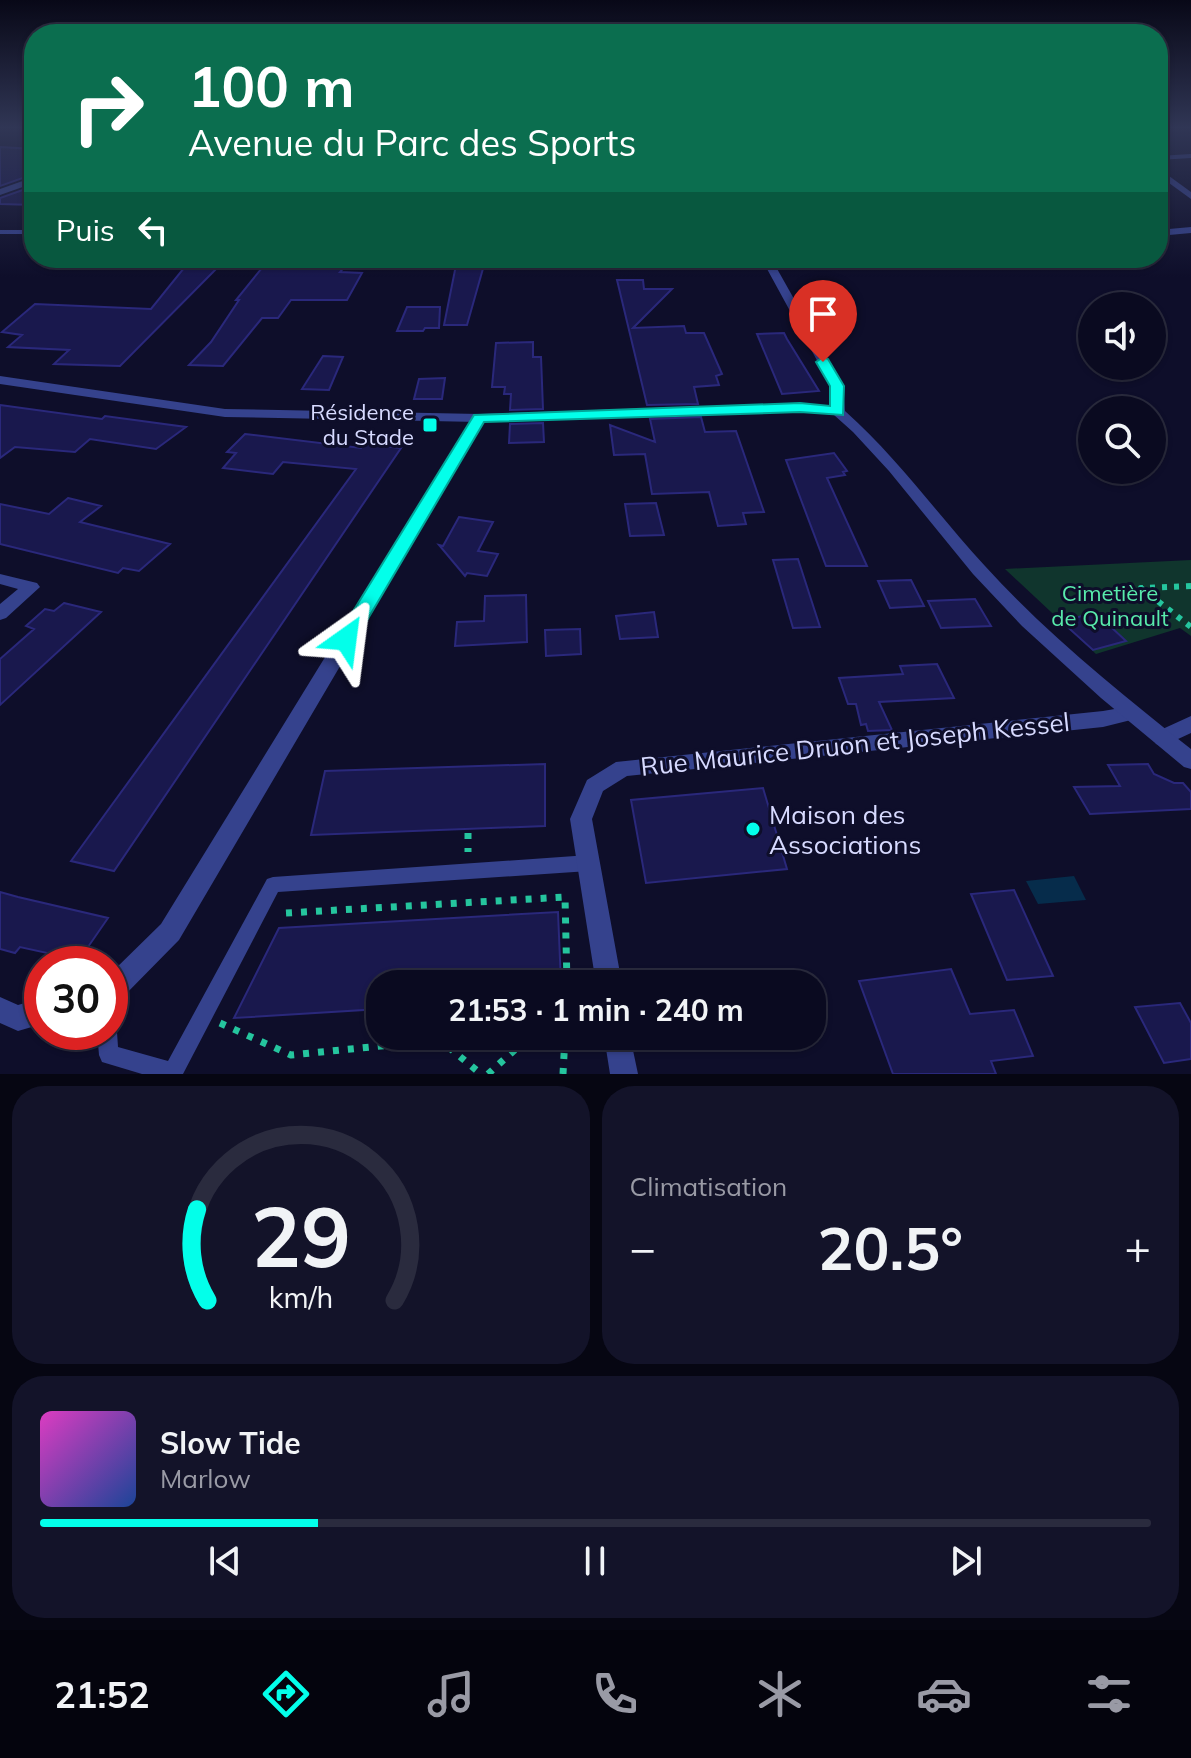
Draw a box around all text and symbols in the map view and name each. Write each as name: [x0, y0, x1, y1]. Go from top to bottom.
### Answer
text: 100 m: [188, 51, 355, 121]
icon: right: [56, 56, 160, 160]
text: Avenue du Parc des Sports: [188, 120, 636, 165]
icon: left: [131, 208, 175, 252]
text: Puis: [56, 211, 115, 249]
pin: [789, 280, 857, 362]
icon: arrive: [801, 292, 845, 336]
map controls: [1078, 292, 1166, 484]
button: sound: [1078, 292, 1166, 380]
button: search: [1078, 396, 1166, 484]
place label: Résidence du Stade: [310, 398, 414, 451]
marker: Résidence du Stade: [421, 416, 439, 434]
park label: Cimetière de Quinault: [1051, 579, 1169, 632]
position arrow: [304, 597, 388, 681]
street label: Rue Maurice Druon et Joseph Kessel: [639, 705, 1071, 783]
place label: Maison des Associations: [769, 798, 922, 861]
marker: Maison des Associations: [744, 820, 762, 838]
speed limit sign: 30: [24, 946, 128, 1050]
text: 21:53 · 1 min · 240 m: [448, 991, 744, 1029]
text: Climatisation: [630, 1170, 787, 1203]
text: 29: [251, 1183, 351, 1288]
text: 20.5°: [817, 1210, 963, 1285]
text: −: [630, 1220, 656, 1275]
text: +: [1125, 1220, 1151, 1275]
text: km/h: [268, 1279, 333, 1315]
text: Slow Tide: [160, 1424, 301, 1462]
text: Marlow: [160, 1462, 251, 1495]
icon: previous: [203, 1539, 247, 1583]
icon: pause: [573, 1539, 617, 1583]
icon: next: [944, 1539, 988, 1583]
icon: directions: [258, 1666, 314, 1722]
icon: music: [423, 1666, 479, 1722]
icon: phone: [587, 1666, 643, 1722]
icon: climate: [752, 1666, 808, 1722]
icon: car: [916, 1666, 972, 1722]
icon: filters: [1081, 1666, 1137, 1722]
text: 21:52: [54, 1672, 150, 1717]

